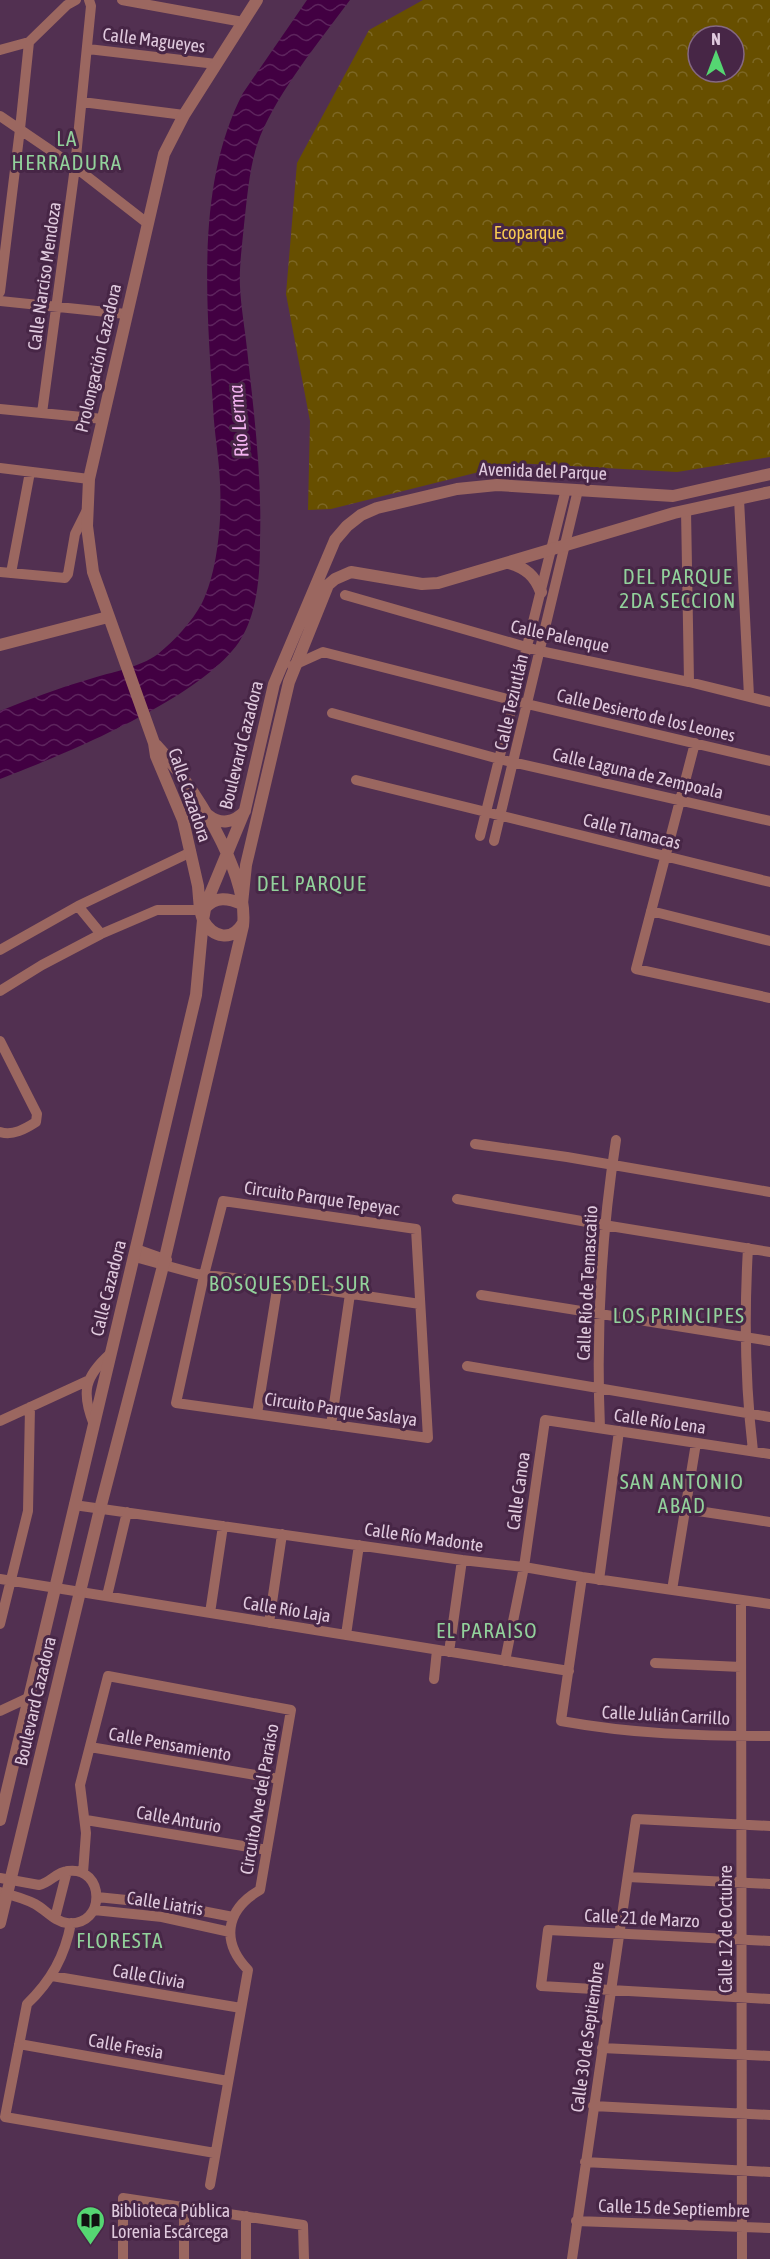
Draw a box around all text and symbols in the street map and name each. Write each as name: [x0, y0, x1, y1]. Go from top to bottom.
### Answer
street label: Calle Magueyes: [102, 23, 206, 57]
north arrow: [686, 24, 746, 84]
text: N: [711, 30, 721, 48]
district label: LA HERRADURA: [12, 126, 122, 174]
street label: Calle Narciso Mendoza: [23, 201, 65, 351]
park label: Ecoparque: [494, 222, 564, 243]
street label: Prolongación Cazadora: [71, 281, 125, 435]
water label: Río Lerma: [223, 384, 253, 458]
street label: Avenida del Parque: [479, 458, 607, 484]
district label: DEL PARQUE 2DA SECCION: [619, 564, 737, 612]
street label: Calle Palenque: [509, 615, 611, 657]
street label: Calle Teziutlán: [490, 652, 532, 752]
street label: Boulevard Cazadora: [215, 679, 267, 811]
street label: Calle Desierto de los Leones: [555, 684, 737, 746]
street label: Calle Laguna de Zempoala: [551, 743, 725, 803]
street label: Calle Cazadora: [164, 745, 216, 845]
street label: Calle Tlamacas: [581, 809, 683, 853]
district label: DEL PARQUE: [257, 871, 367, 895]
street label: Circuito Parque Tepeyac: [243, 1177, 401, 1219]
street label: Calle Río de Temascatio: [572, 1205, 602, 1361]
street label: Calle Cazadora: [86, 1238, 130, 1338]
district label: BOSQUES DEL SUR: [209, 1271, 371, 1295]
district label: LOS PRINCIPES: [613, 1303, 745, 1327]
street label: Circuito Parque Saslaya: [263, 1388, 419, 1430]
street label: Calle Río Lena: [613, 1404, 707, 1438]
street label: Calle Canoa: [502, 1451, 534, 1531]
district label: SAN ANTONIO ABAD: [620, 1469, 744, 1517]
street label: Calle Río Madonte: [363, 1518, 485, 1556]
street label: Calle Río Laja: [242, 1592, 332, 1626]
district label: EL PARAISO: [436, 1618, 538, 1642]
street label: Boulevard Cazadora: [10, 1634, 60, 1768]
street label: Calle Julián Carrillo: [601, 1701, 731, 1729]
street label: Circuito Ave del Paraíso: [235, 1722, 283, 1876]
street label: Calle Pensamiento: [107, 1723, 233, 1765]
street label: Calle Anturio: [135, 1801, 223, 1837]
street label: Calle 12 de Octubre: [715, 1865, 736, 1993]
street label: Calle Liatris: [125, 1887, 205, 1919]
street label: Calle 21 de Marzo: [584, 1904, 700, 1932]
district label: FLORESTA: [76, 1928, 164, 1952]
street label: Calle Clivia: [111, 1959, 187, 1993]
street label: Calle 30 de Septiembre: [566, 1960, 608, 2114]
street label: Calle Fresia: [87, 2029, 165, 2063]
street label: Calle 15 de Septiembre: [598, 2195, 750, 2221]
place label: Biblioteca Pública Lorenia Escárcega: [111, 2200, 230, 2242]
library icon: Biblioteca Pública Lorenia Escárcega: [74, 2204, 106, 2246]

